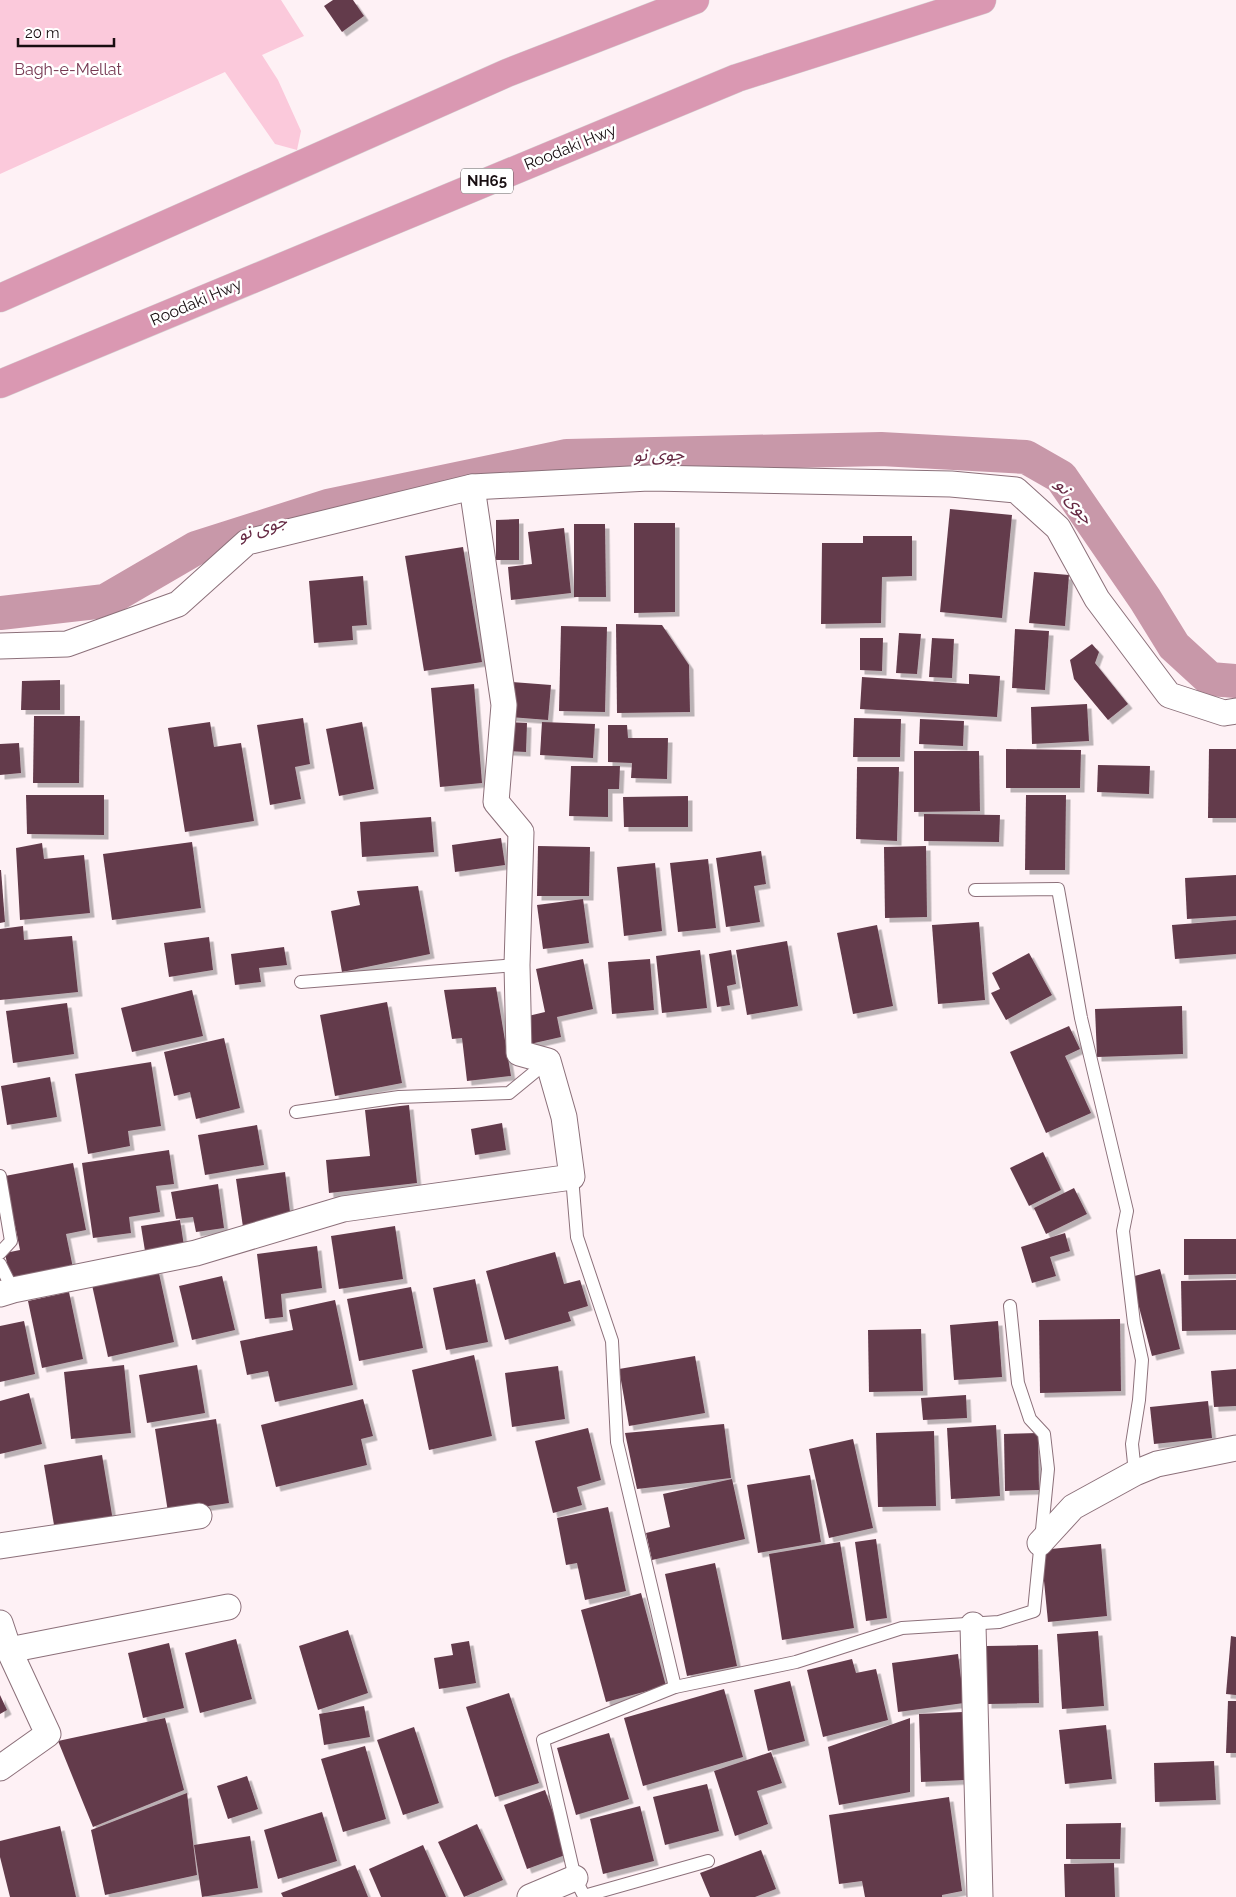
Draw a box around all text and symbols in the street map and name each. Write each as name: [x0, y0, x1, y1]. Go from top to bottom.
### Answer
scale bar: [18, 15, 114, 47]
text: 20 m: [25, 24, 60, 42]
park label: Bagh-e-Mellat: [14, 60, 122, 79]
street label: Roodaki Hwy: [521, 120, 619, 174]
road number: NH65: [461, 168, 513, 194]
street label: Roodaki Hwy: [147, 274, 245, 330]
water label: جوی نو: [634, 443, 685, 466]
water label: جوی نو: [1051, 474, 1099, 529]
water label: جوی نو: [235, 509, 290, 546]

